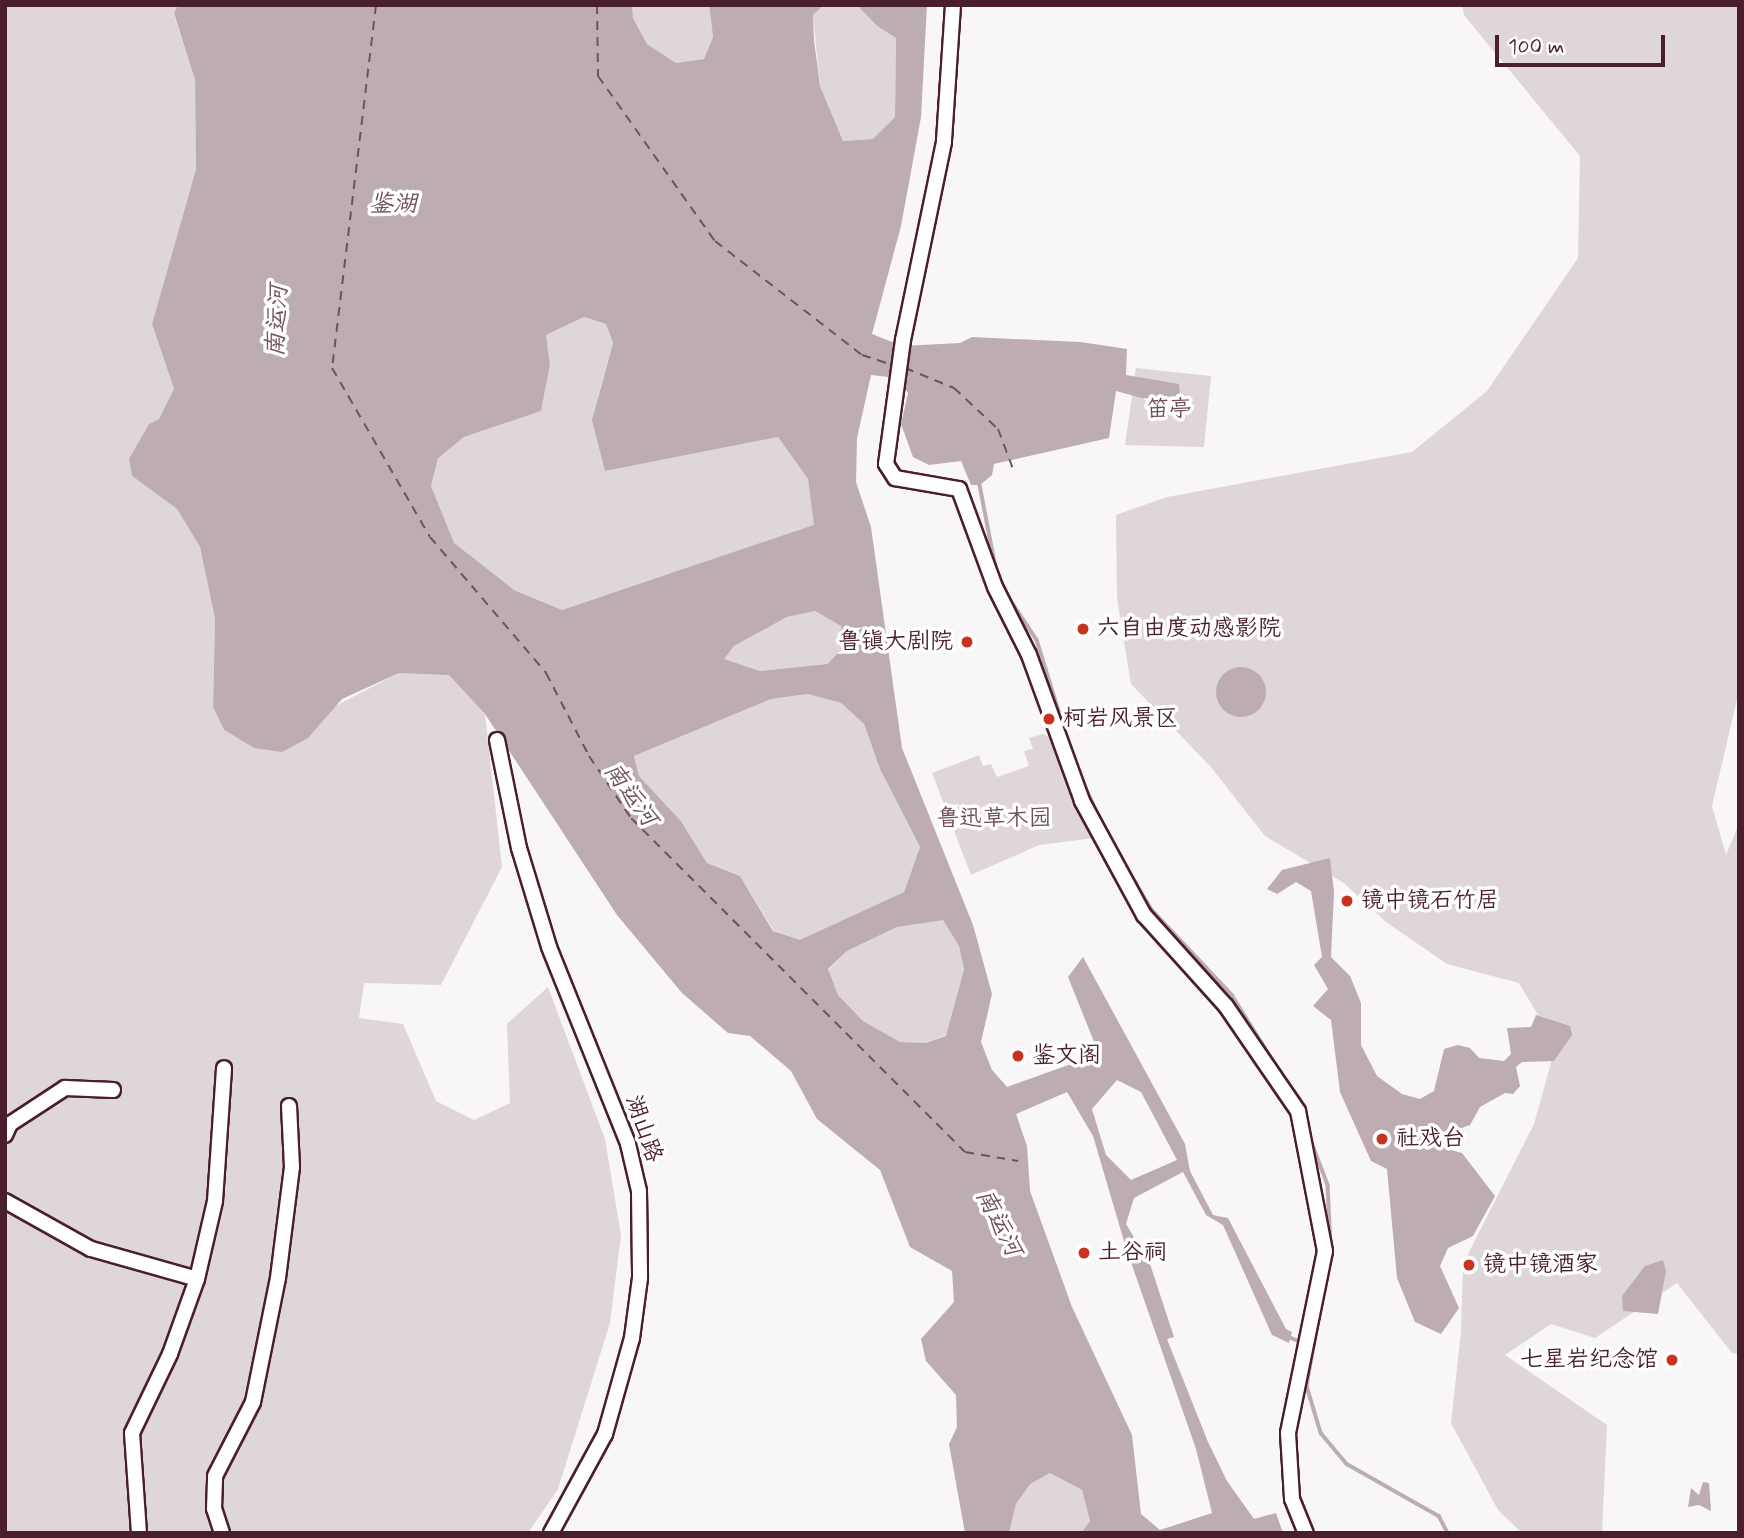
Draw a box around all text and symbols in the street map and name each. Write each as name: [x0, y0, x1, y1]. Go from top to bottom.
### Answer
scale bar: [1499, 21, 1669, 65]
text: 100 m: [1508, 33, 1564, 61]
water label: 鉴湖: [369, 191, 417, 219]
water label: 南运河: [262, 284, 294, 358]
park label: 笛亭: [1146, 396, 1192, 424]
place label: 六自由度动感影院: [1097, 615, 1281, 643]
marker: 六自由度动感影院: [1075, 621, 1091, 637]
place label: 鲁镇大剧院: [838, 628, 953, 656]
marker: 鲁镇大剧院: [959, 634, 975, 650]
place label: 柯岩风景区: [1063, 705, 1178, 733]
marker: 柯岩风景区: [1041, 711, 1057, 727]
water label: 南运河: [597, 757, 663, 833]
park label: 鲁迅草木园: [937, 805, 1051, 833]
place label: 镜中镜石竹居: [1361, 887, 1499, 915]
marker: 镜中镜石竹居: [1339, 893, 1355, 909]
place label: 鉴文阁: [1032, 1042, 1101, 1070]
marker: 鉴文阁: [1010, 1048, 1026, 1064]
street label: 湖山路: [619, 1092, 667, 1166]
place label: 社戏台: [1396, 1125, 1465, 1153]
marker: 社戏台: [1374, 1131, 1390, 1147]
water label: 南运河: [969, 1184, 1027, 1262]
place label: 土谷祠: [1098, 1239, 1167, 1267]
marker: 土谷祠: [1076, 1245, 1092, 1261]
place label: 镜中镜酒家: [1483, 1251, 1598, 1279]
marker: 镜中镜酒家: [1461, 1257, 1477, 1273]
place label: 七星岩纪念馆: [1520, 1346, 1658, 1374]
marker: 七星岩纪念馆: [1664, 1352, 1680, 1368]

